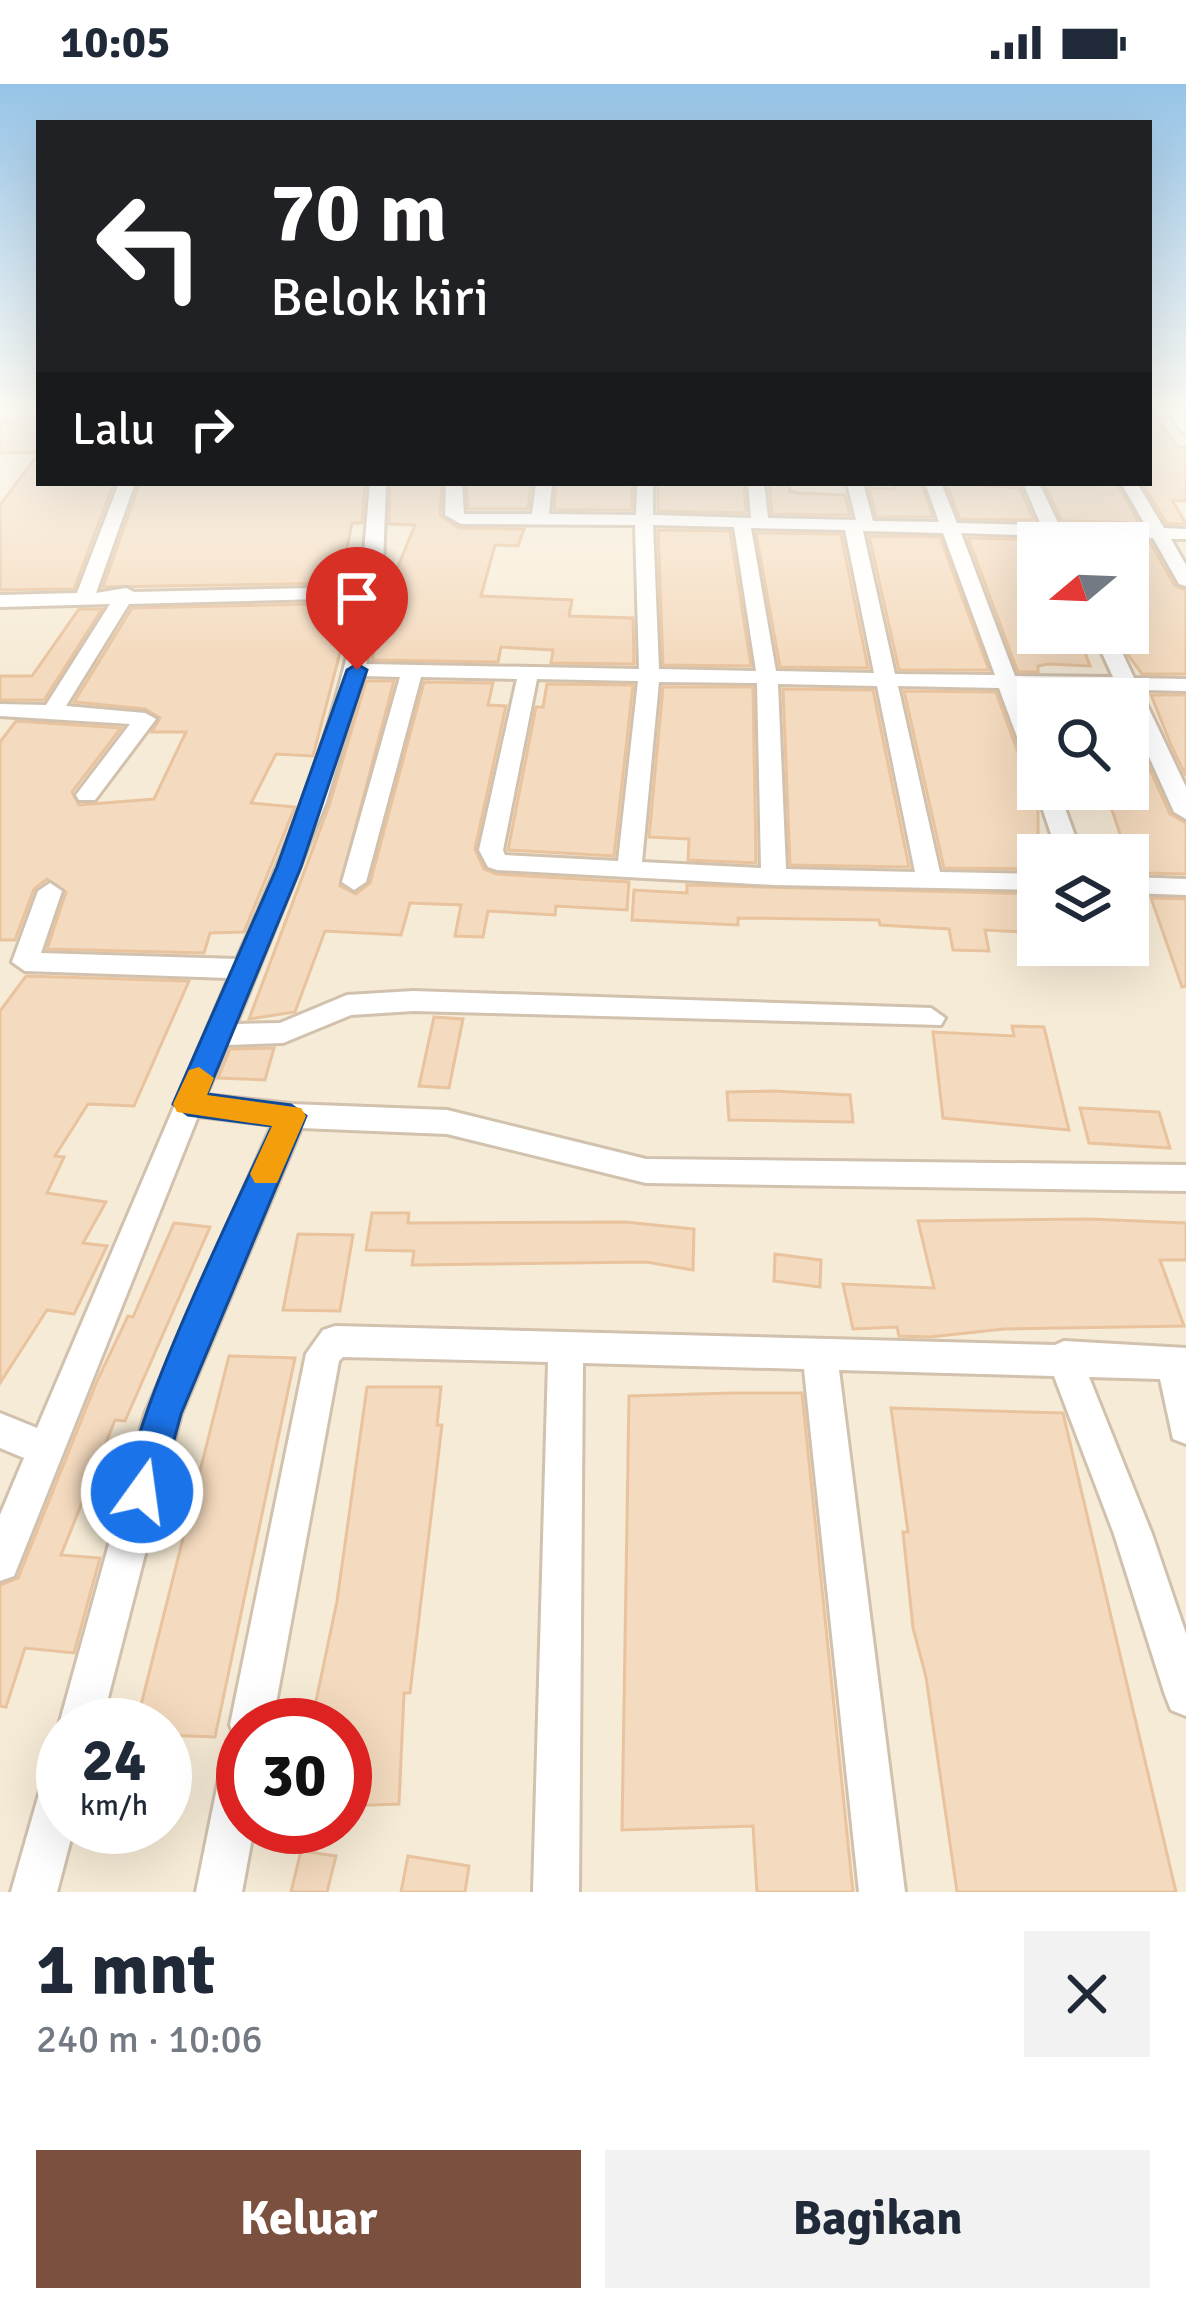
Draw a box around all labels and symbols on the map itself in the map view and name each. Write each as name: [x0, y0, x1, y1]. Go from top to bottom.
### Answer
north arrow: [1017, 522, 1149, 654]
pin: [306, 547, 408, 670]
position arrow: [79, 1429, 205, 1555]
speed limit sign: 30: [216, 1698, 372, 1854]

